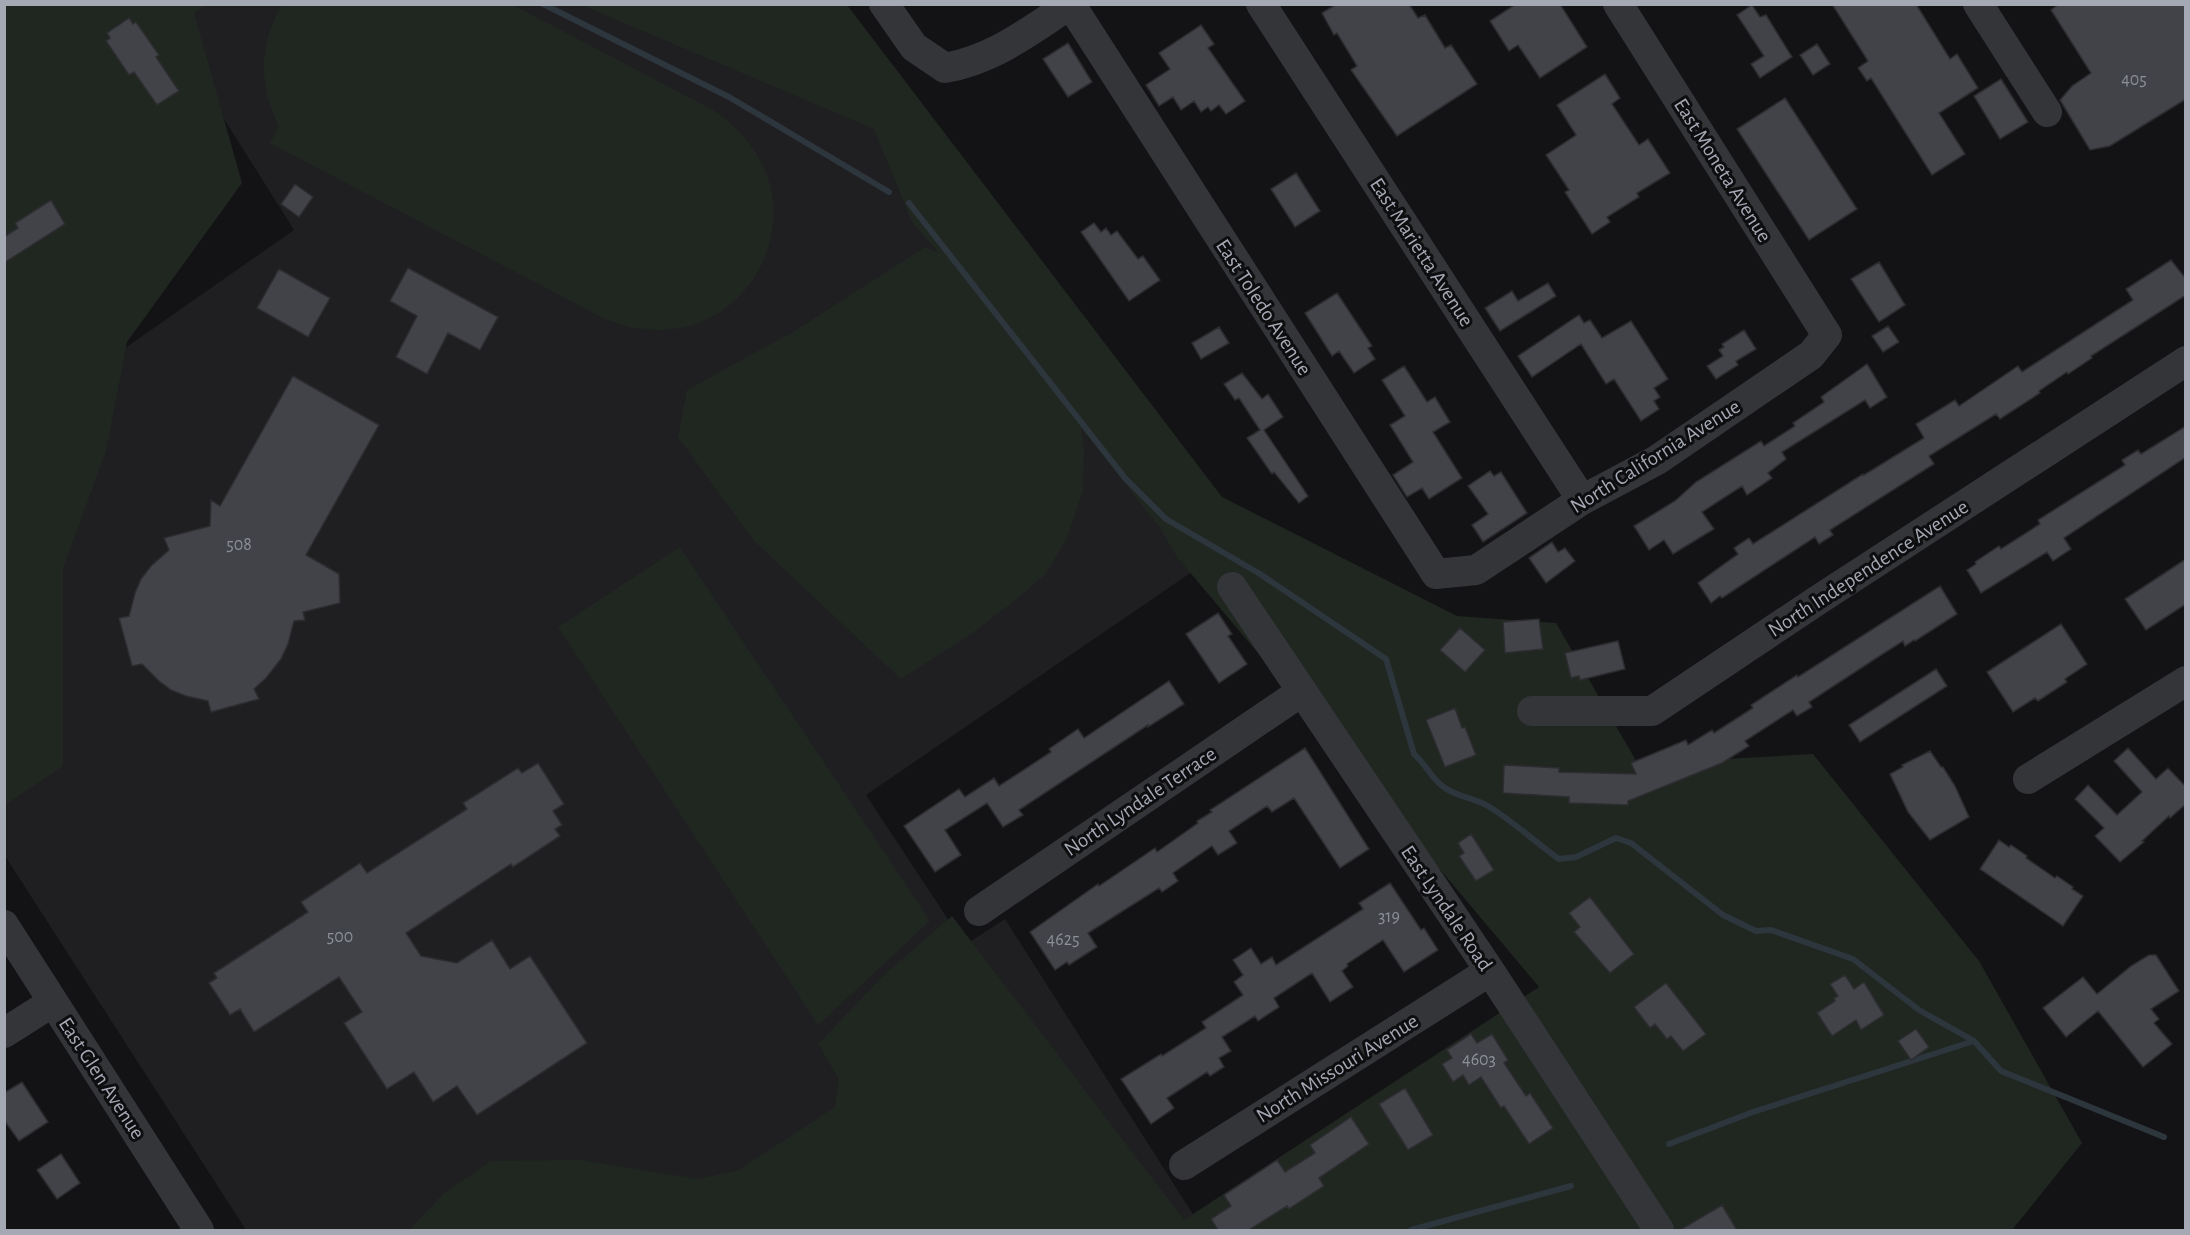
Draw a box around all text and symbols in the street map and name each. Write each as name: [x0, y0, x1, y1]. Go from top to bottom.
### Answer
house number: 405: [2121, 71, 2147, 89]
street label: East Moneta Avenue: [1670, 95, 1775, 246]
street label: East Marietta Avenue: [1366, 174, 1477, 330]
street label: East Toledo Avenue: [1212, 236, 1315, 379]
street label: North California Avenue: [1567, 396, 1744, 517]
street label: North Independence Avenue: [1765, 496, 1972, 641]
house number: 508: [226, 536, 252, 554]
street label: North Lyndale Terrace: [1061, 743, 1220, 860]
street label: East Lyndale Road: [1397, 842, 1496, 975]
house number: 319: [1378, 908, 1400, 926]
house number: 500: [327, 928, 353, 946]
house number: 4625: [1047, 931, 1079, 949]
street label: North Missouri Avenue: [1253, 1010, 1422, 1127]
street label: East Glen Avenue: [55, 1014, 149, 1143]
house number: 4603: [1462, 1051, 1496, 1069]

